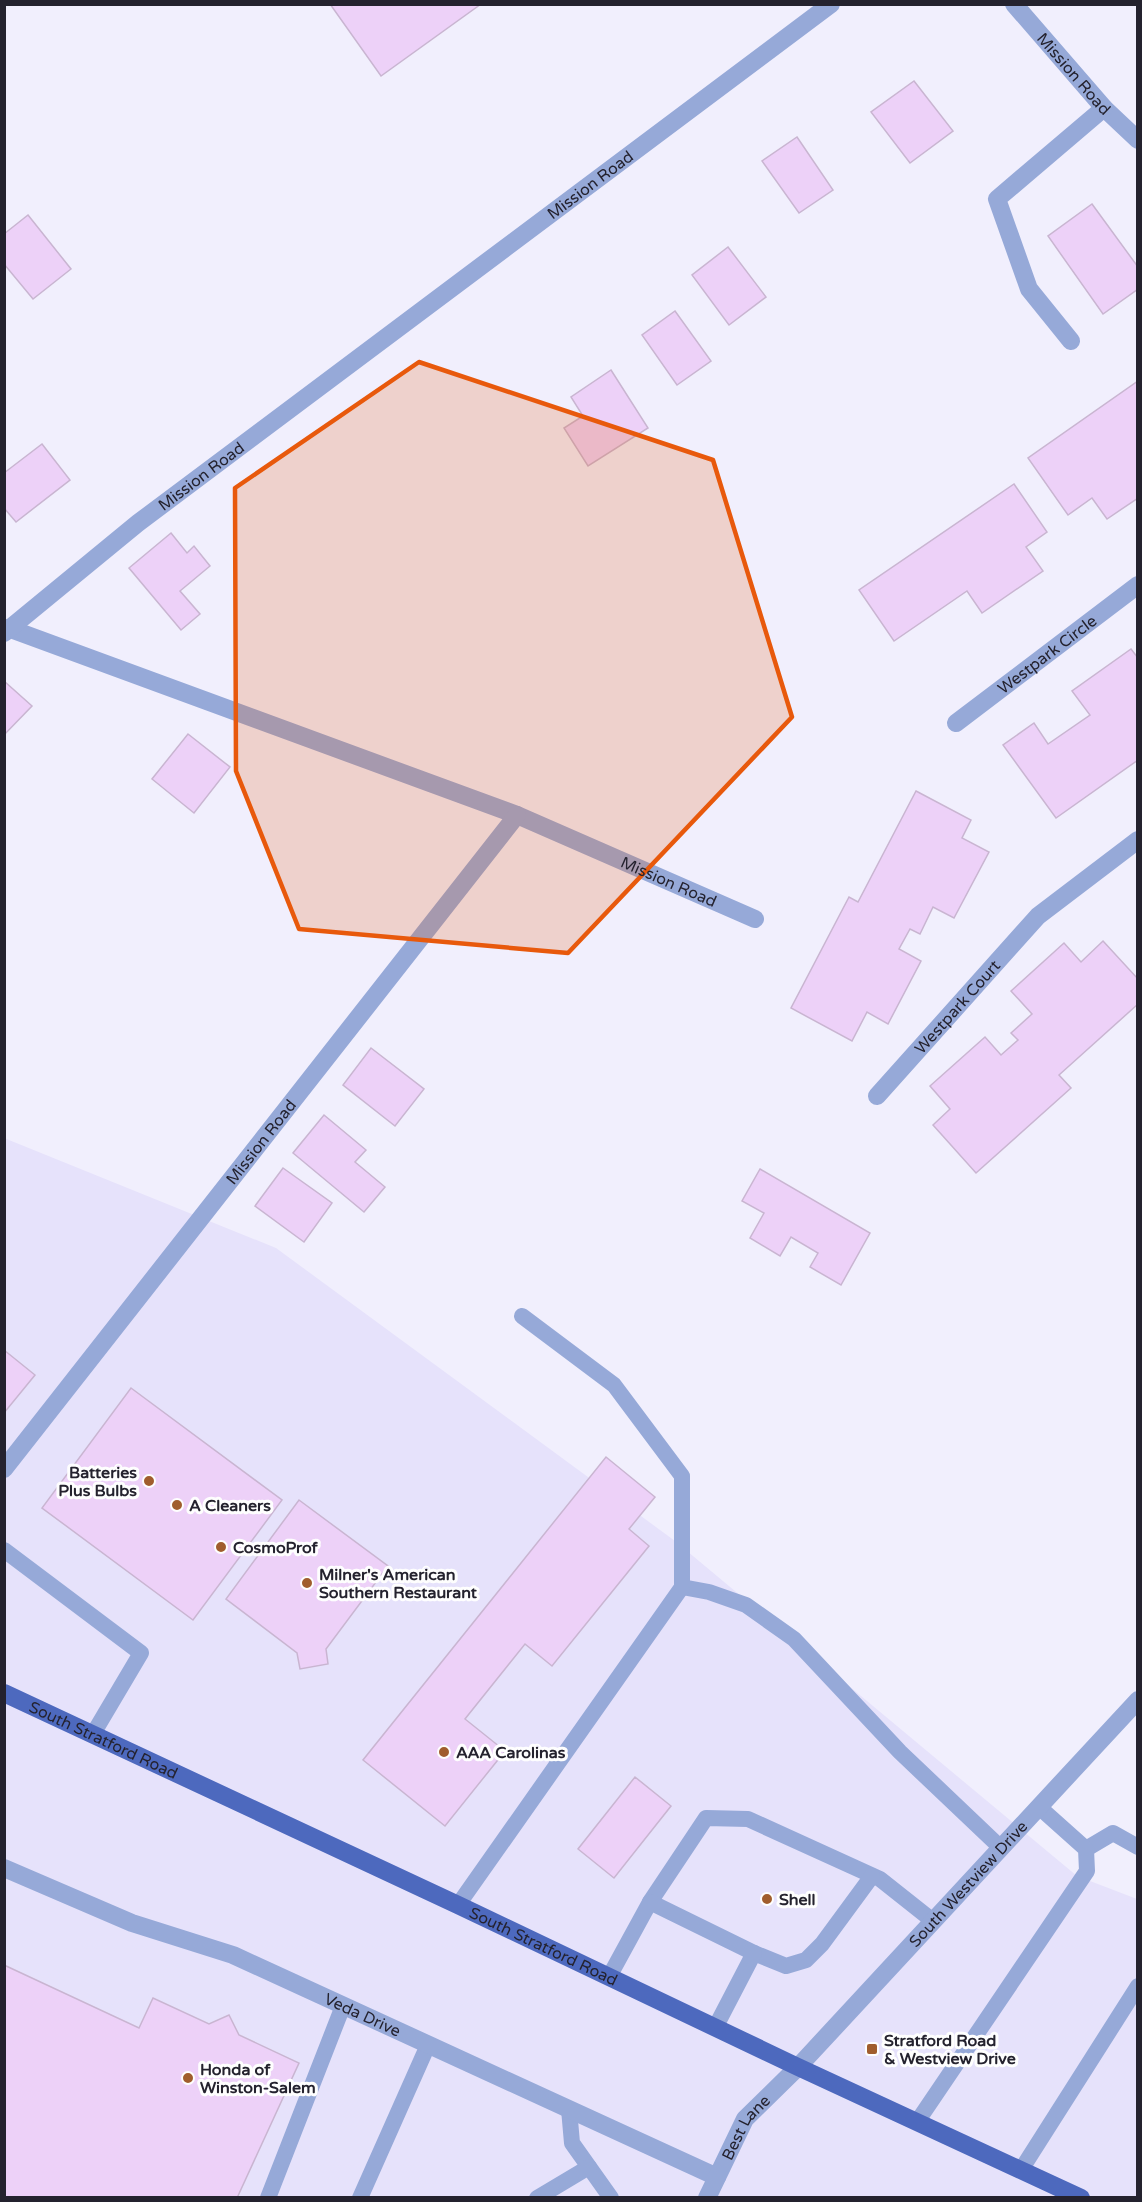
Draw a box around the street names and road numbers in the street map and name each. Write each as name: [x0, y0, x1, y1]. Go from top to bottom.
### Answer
street label: Mission Road: [1032, 29, 1114, 120]
street label: Mission Road: [544, 147, 638, 224]
street label: Mission Road: [155, 438, 249, 515]
street label: Westpark Circle: [994, 611, 1101, 699]
street label: Mission Road: [617, 853, 719, 912]
street label: Westpark Court: [911, 956, 1005, 1058]
street label: Mission Road: [222, 1096, 301, 1189]
street label: South Stratford Road: [26, 1697, 181, 1784]
street label: South Westview Drive: [905, 1817, 1032, 1952]
street label: South Stratford Road: [466, 1903, 621, 1991]
street label: Veda Drive: [321, 1989, 404, 2042]
street label: Best Lane: [718, 2091, 775, 2164]

